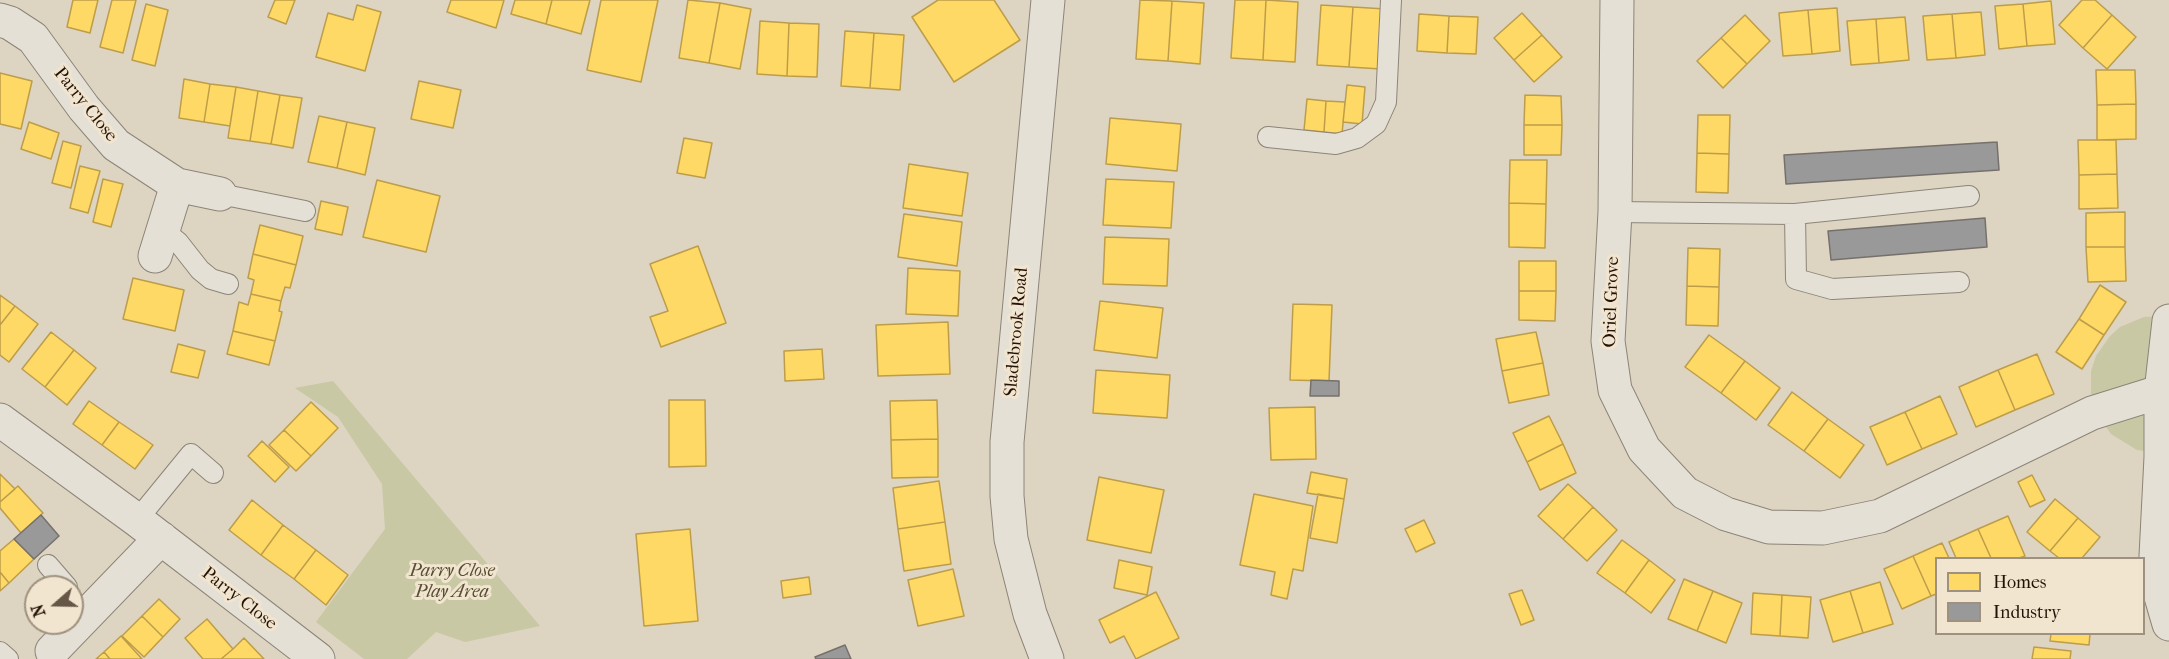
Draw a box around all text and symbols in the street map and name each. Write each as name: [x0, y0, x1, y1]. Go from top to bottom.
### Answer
street label: Parry Close: [48, 63, 122, 147]
street label: Oriel Grove: [1600, 256, 1624, 348]
street label: Sladebrook Road: [1001, 267, 1033, 397]
legend: [1935, 557, 2145, 635]
park label: Parry Close Play Area: [409, 561, 495, 604]
street label: Parry Close: [197, 563, 281, 635]
text: Homes: [1993, 572, 2047, 593]
north arrow: [24, 575, 84, 635]
text: N: [27, 602, 50, 620]
text: Industry: [1993, 602, 2061, 623]

